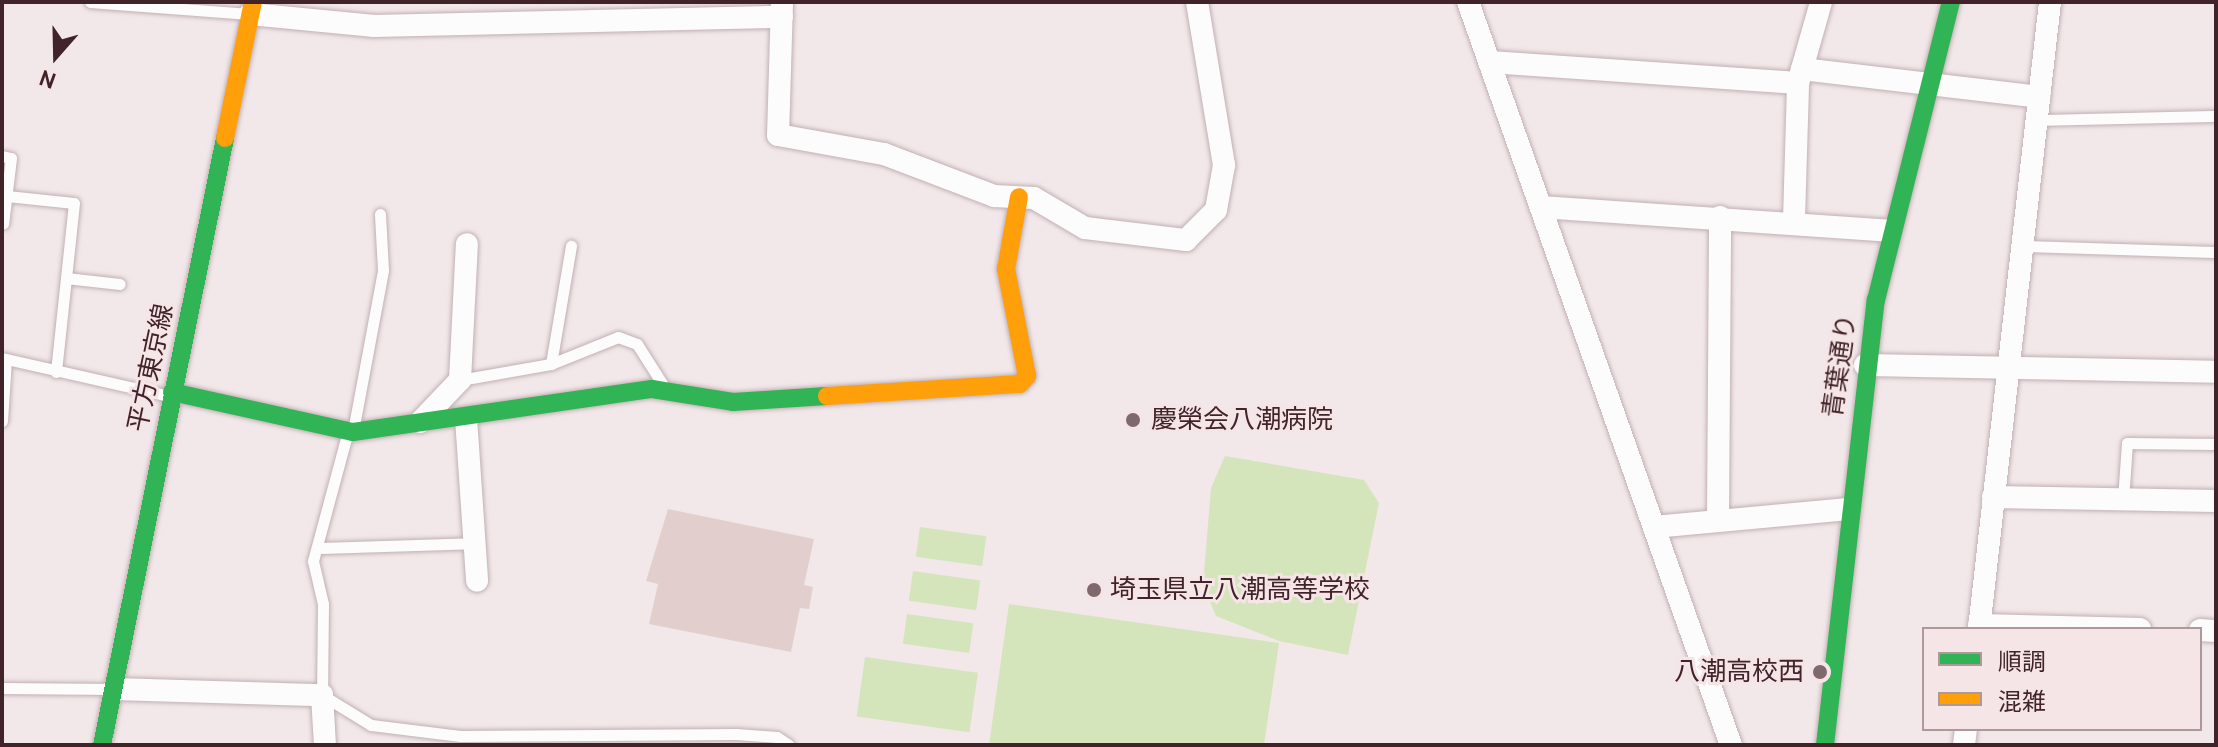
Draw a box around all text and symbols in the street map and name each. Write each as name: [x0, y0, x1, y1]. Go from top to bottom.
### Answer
north arrow: [16, 16, 96, 96]
text: N: [36, 64, 60, 94]
street label: 平方東京線: [122, 301, 180, 435]
street label: 青葉通り: [1817, 312, 1863, 420]
place label: 慶榮会八潮病院: [1151, 404, 1333, 436]
marker: 慶榮会八潮病院: [1122, 409, 1144, 431]
place label: 埼玉県立八潮高等学校: [1110, 574, 1370, 606]
marker: 埼玉県立八潮高等学校: [1085, 581, 1103, 599]
legend: [1922, 627, 2202, 731]
text: 順調: [1998, 647, 2046, 676]
place label: 八潮高校西: [1674, 656, 1804, 688]
marker: 八潮高校西: [1811, 663, 1829, 681]
text: 混雑: [1998, 687, 2046, 716]

